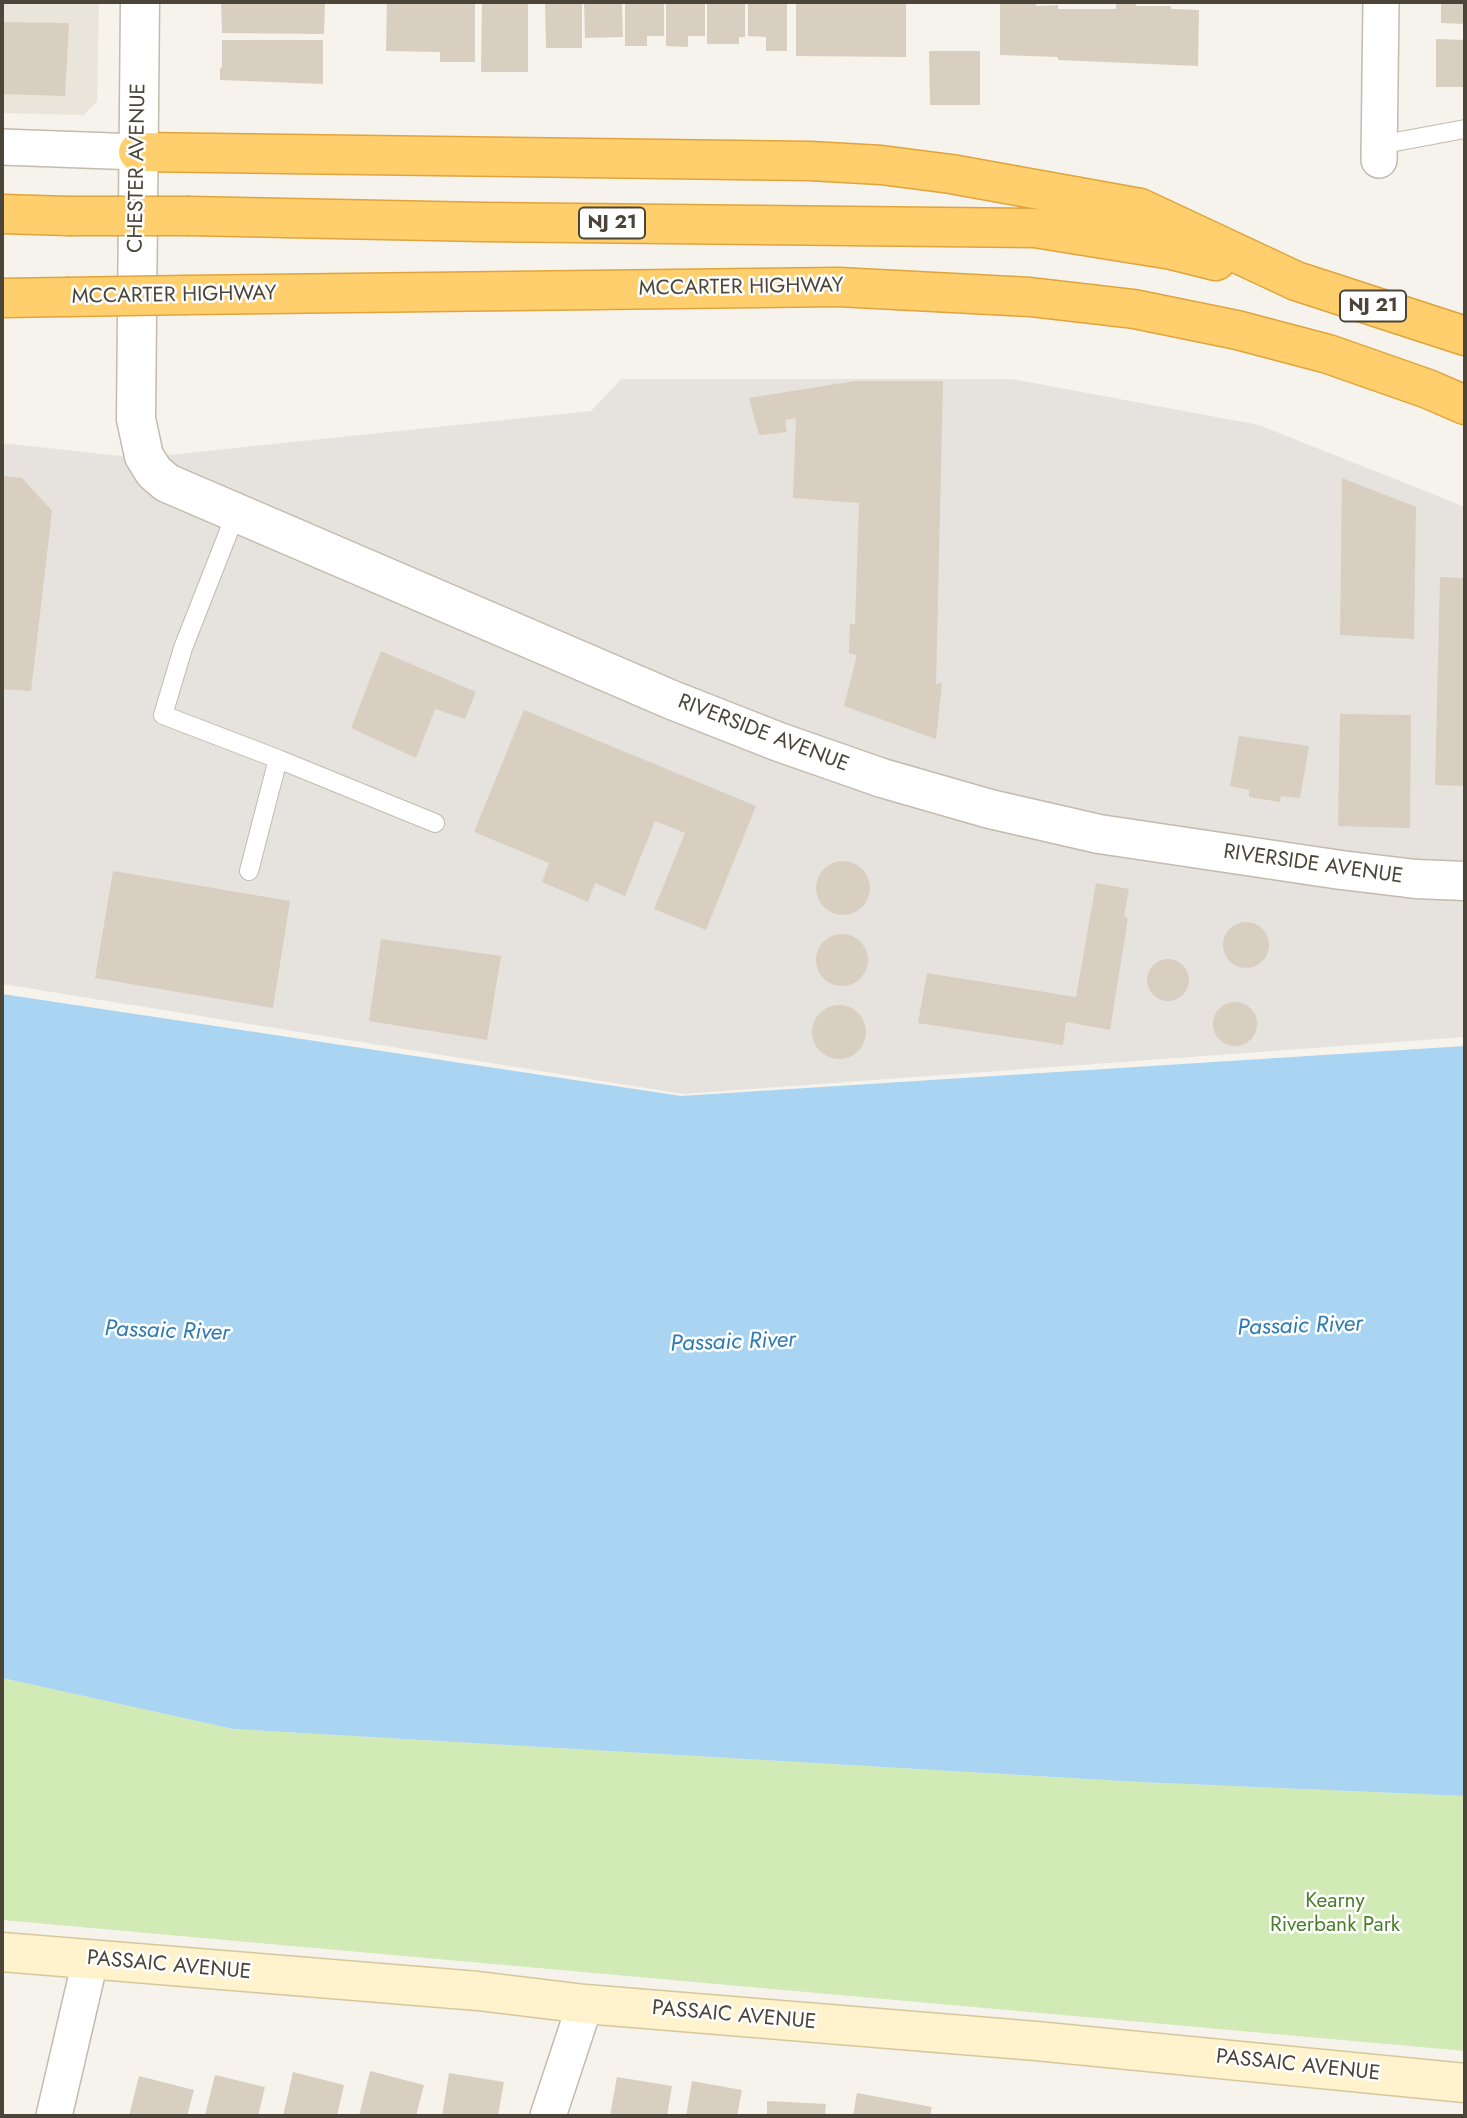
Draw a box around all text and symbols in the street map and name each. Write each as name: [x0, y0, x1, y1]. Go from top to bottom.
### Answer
street label: CHESTER AVENUE: [124, 83, 152, 253]
road number: NJ 21: [579, 208, 645, 238]
street label: MCCARTER HIGHWAY: [638, 274, 844, 302]
street label: MCCARTER HIGHWAY: [71, 282, 277, 310]
road number: NJ 21: [1340, 290, 1406, 322]
street label: RIVERSIDE AVENUE: [674, 690, 852, 778]
street label: RIVERSIDE AVENUE: [1222, 840, 1404, 890]
water label: Passaic River: [1237, 1311, 1363, 1343]
water label: Passaic River: [104, 1316, 230, 1348]
water label: Passaic River: [670, 1327, 796, 1359]
park label: Kearny Riverbank Park: [1270, 1889, 1400, 1939]
street label: PASSAIC AVENUE: [86, 1946, 252, 1986]
street label: PASSAIC AVENUE: [651, 1996, 817, 2036]
street label: PASSAIC AVENUE: [1215, 2045, 1381, 2087]

